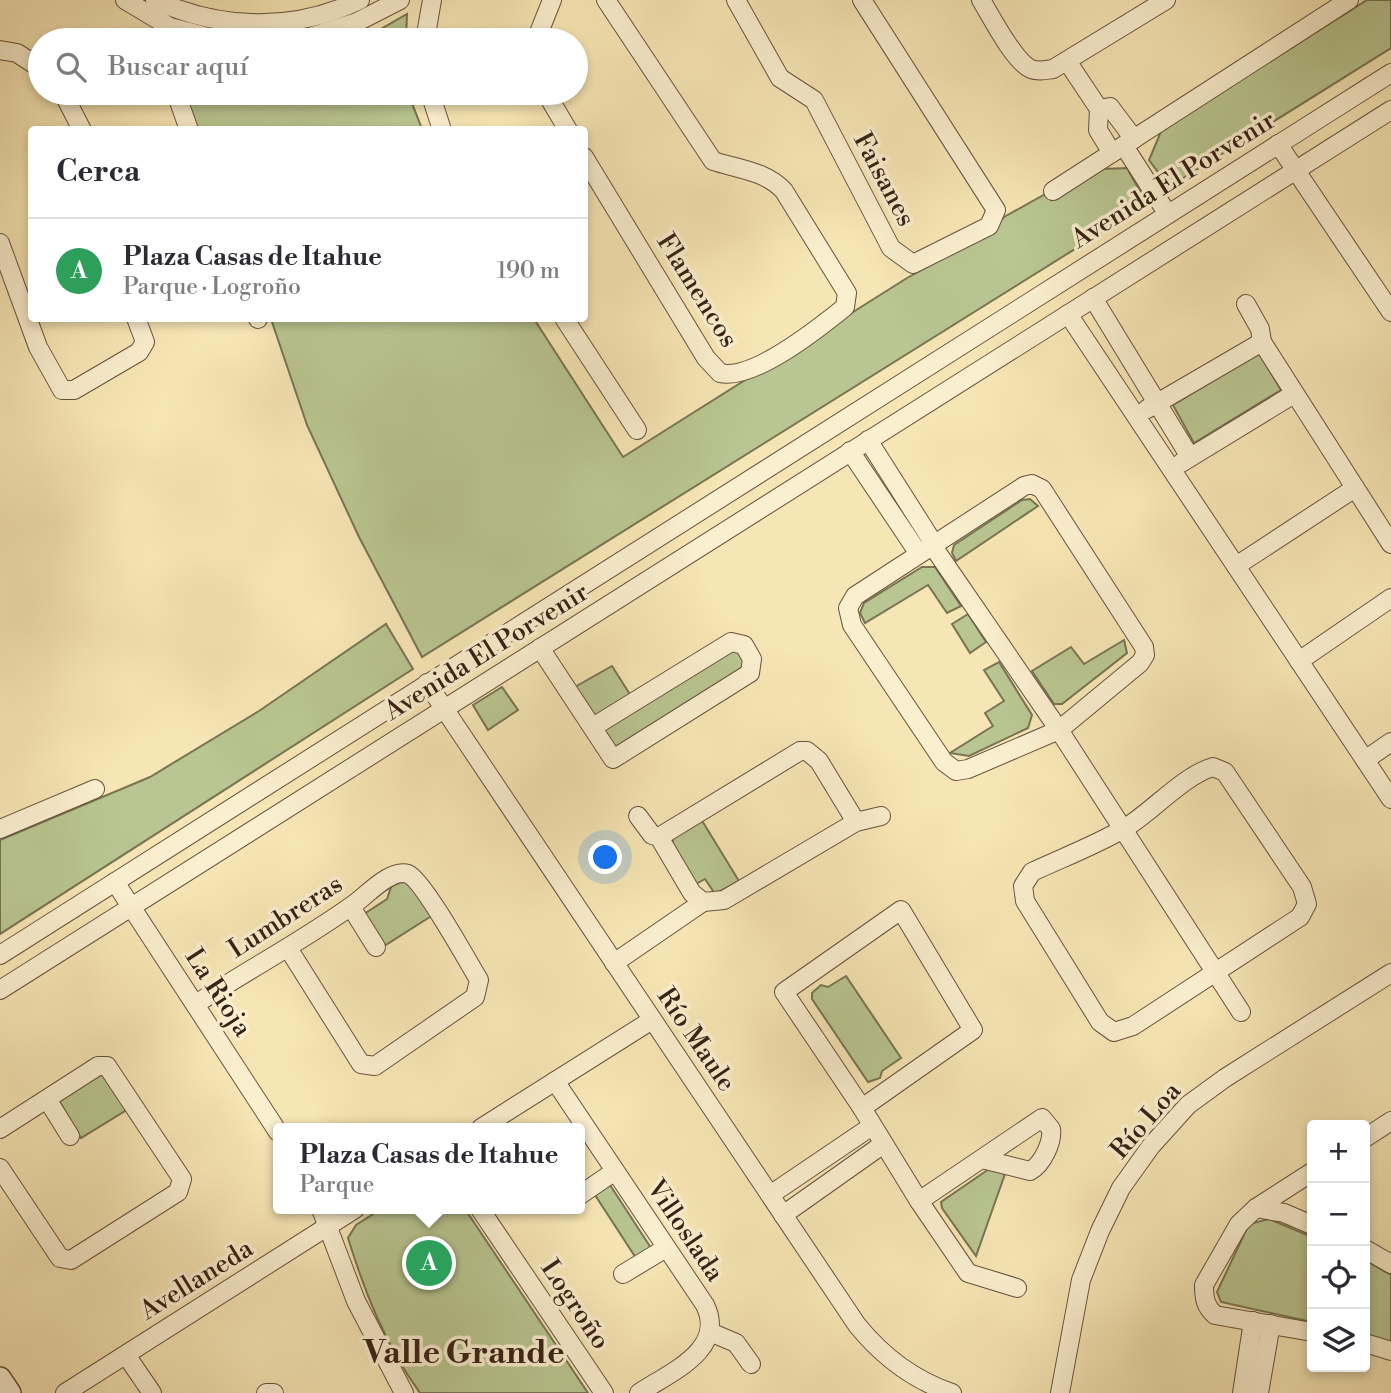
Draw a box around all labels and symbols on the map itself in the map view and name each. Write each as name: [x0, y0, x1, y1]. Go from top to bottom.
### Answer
street label: Avenida El Porvenir: [1065, 104, 1281, 256]
street label: Faisanes: [846, 127, 922, 232]
street label: Flamencos: [650, 228, 745, 353]
street label: Avenida El Porvenir: [378, 576, 594, 728]
your location: [588, 840, 622, 874]
street label: Lumbreras: [223, 868, 349, 966]
street label: La Rioja: [178, 942, 259, 1043]
street label: Río Maule: [650, 982, 743, 1098]
street label: Río Loa: [1104, 1075, 1188, 1166]
street label: Villoslada: [639, 1173, 731, 1288]
street label: Avellaneda: [133, 1232, 260, 1328]
pin: A: [406, 1237, 452, 1289]
street label: Logroño: [534, 1254, 617, 1356]
district label: Valle Grande: [362, 1333, 565, 1374]

